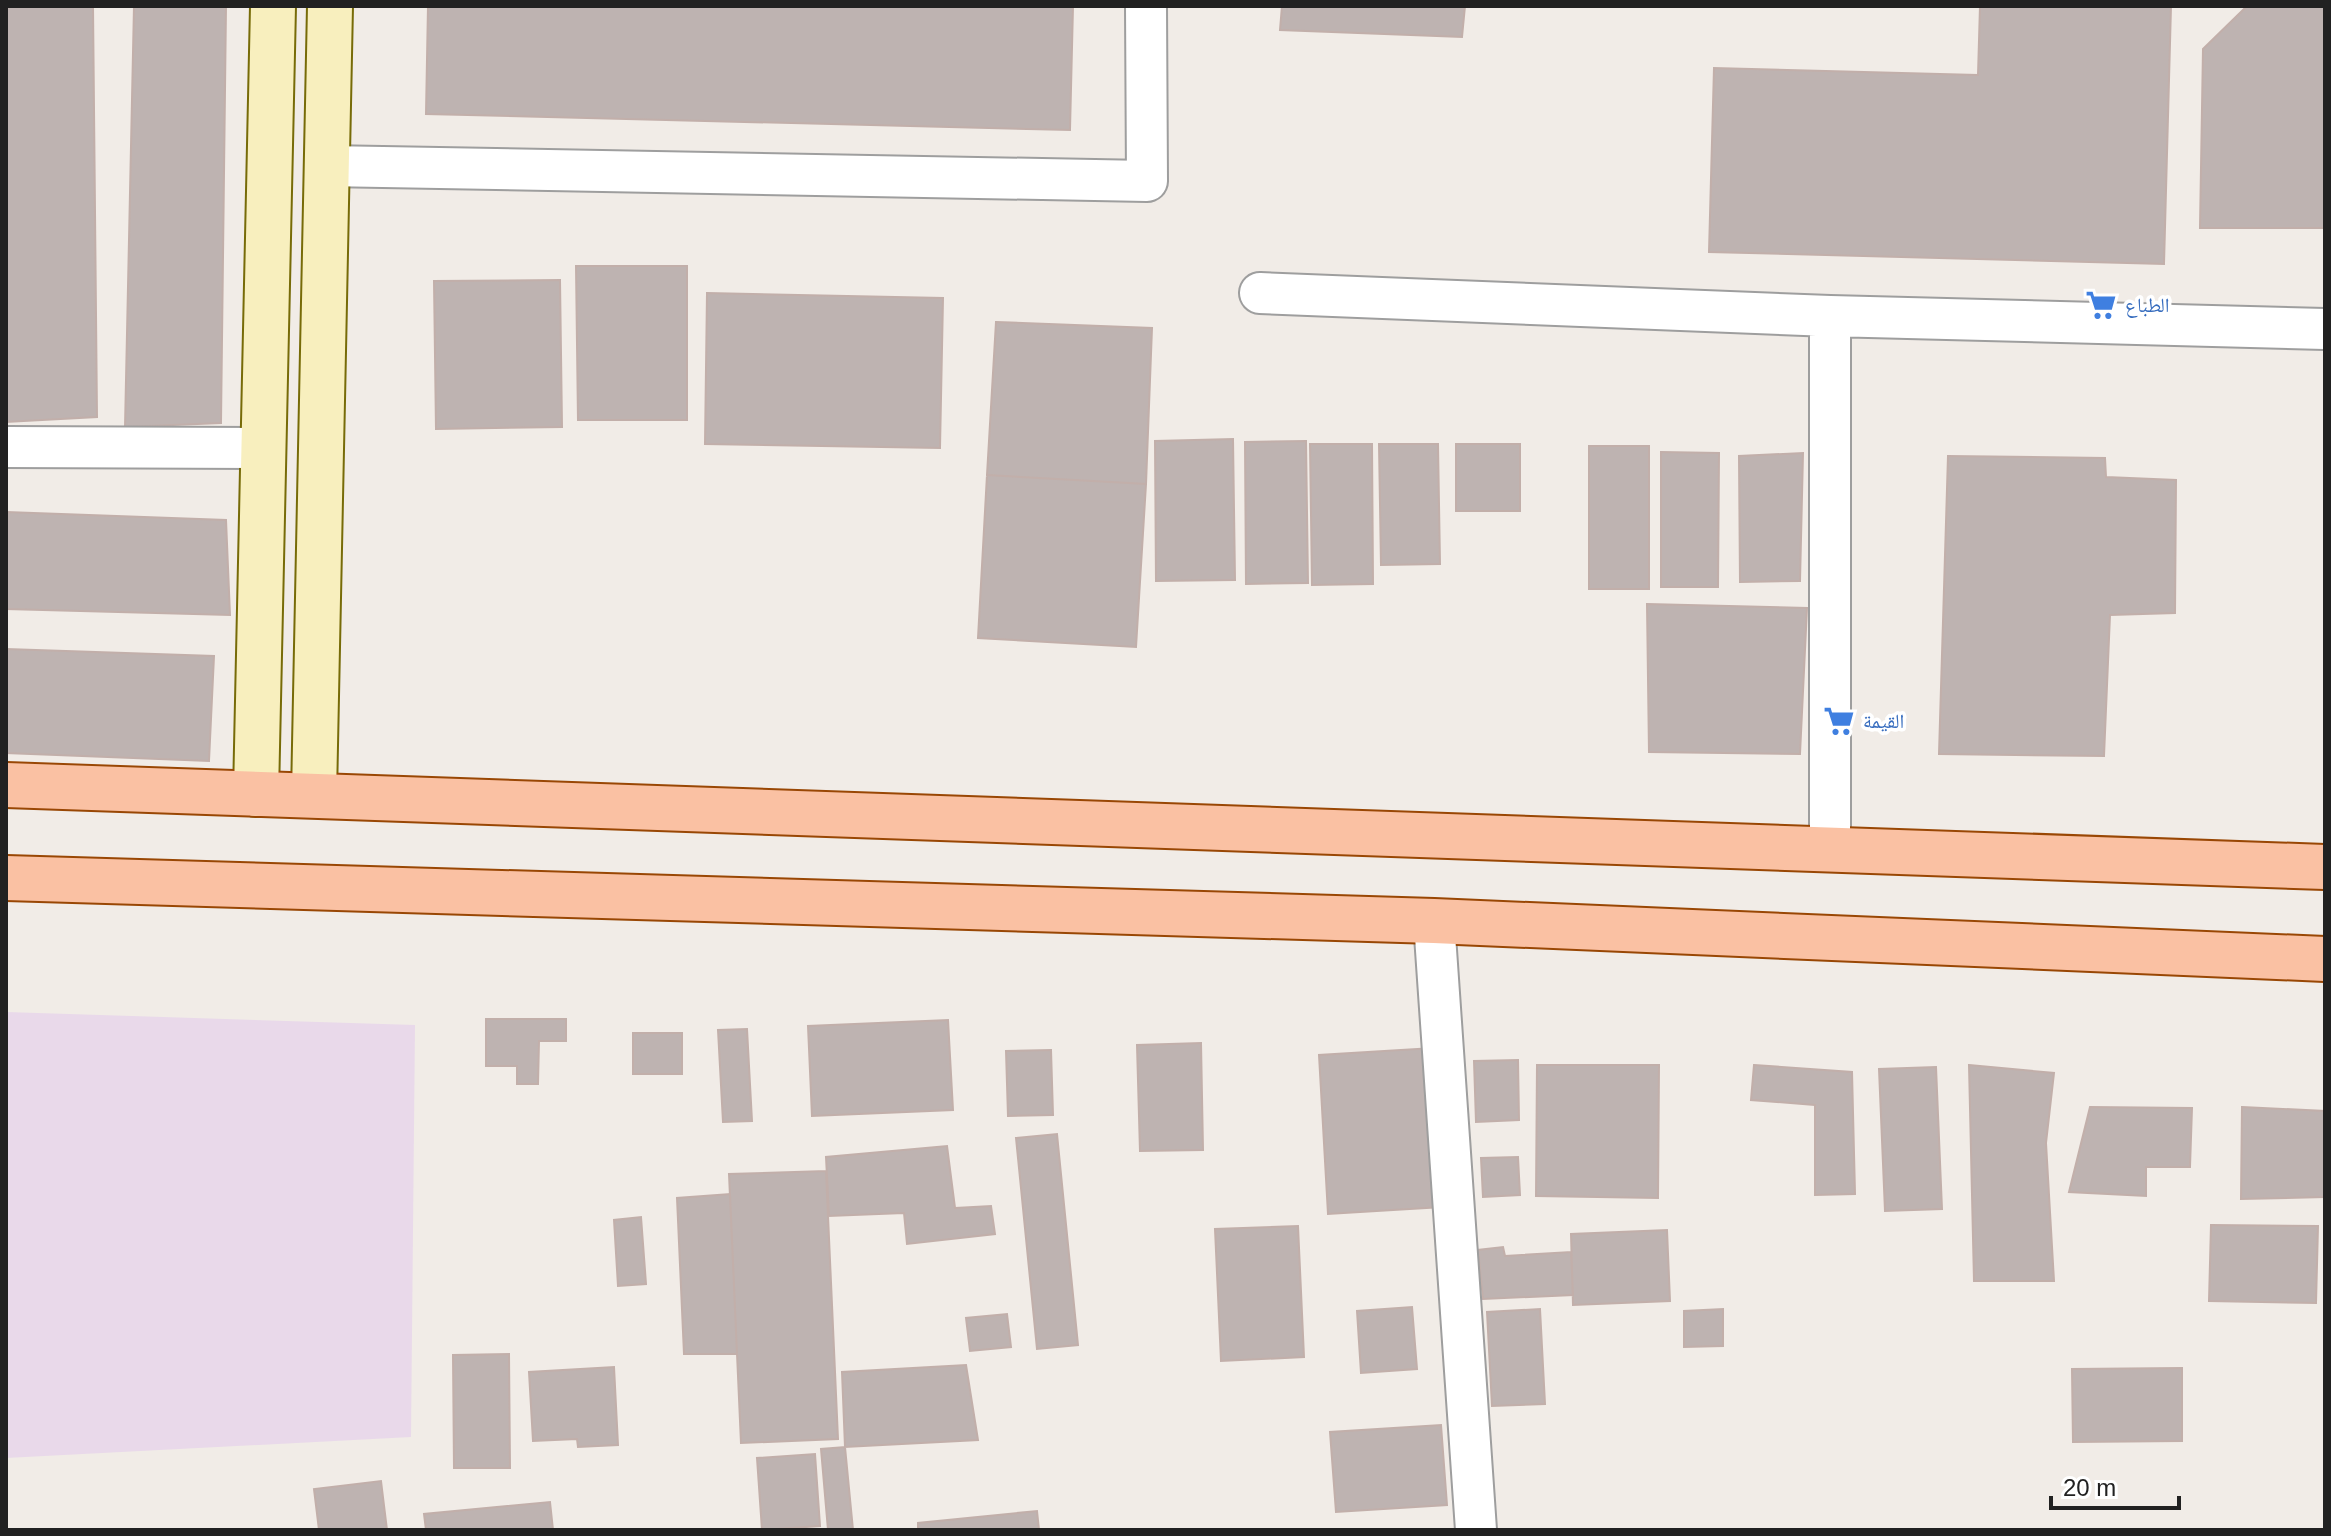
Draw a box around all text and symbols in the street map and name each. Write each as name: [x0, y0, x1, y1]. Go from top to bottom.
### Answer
supermarket icon: الطباع: [2084, 288, 2118, 322]
place label: الطباع: [2125, 294, 2170, 318]
supermarket icon: القيمة: [1822, 704, 1856, 738]
place label: القيمة: [1863, 710, 1904, 732]
scale bar: [2051, 1460, 2179, 1510]
text: 20 m: [2063, 1474, 2116, 1501]

